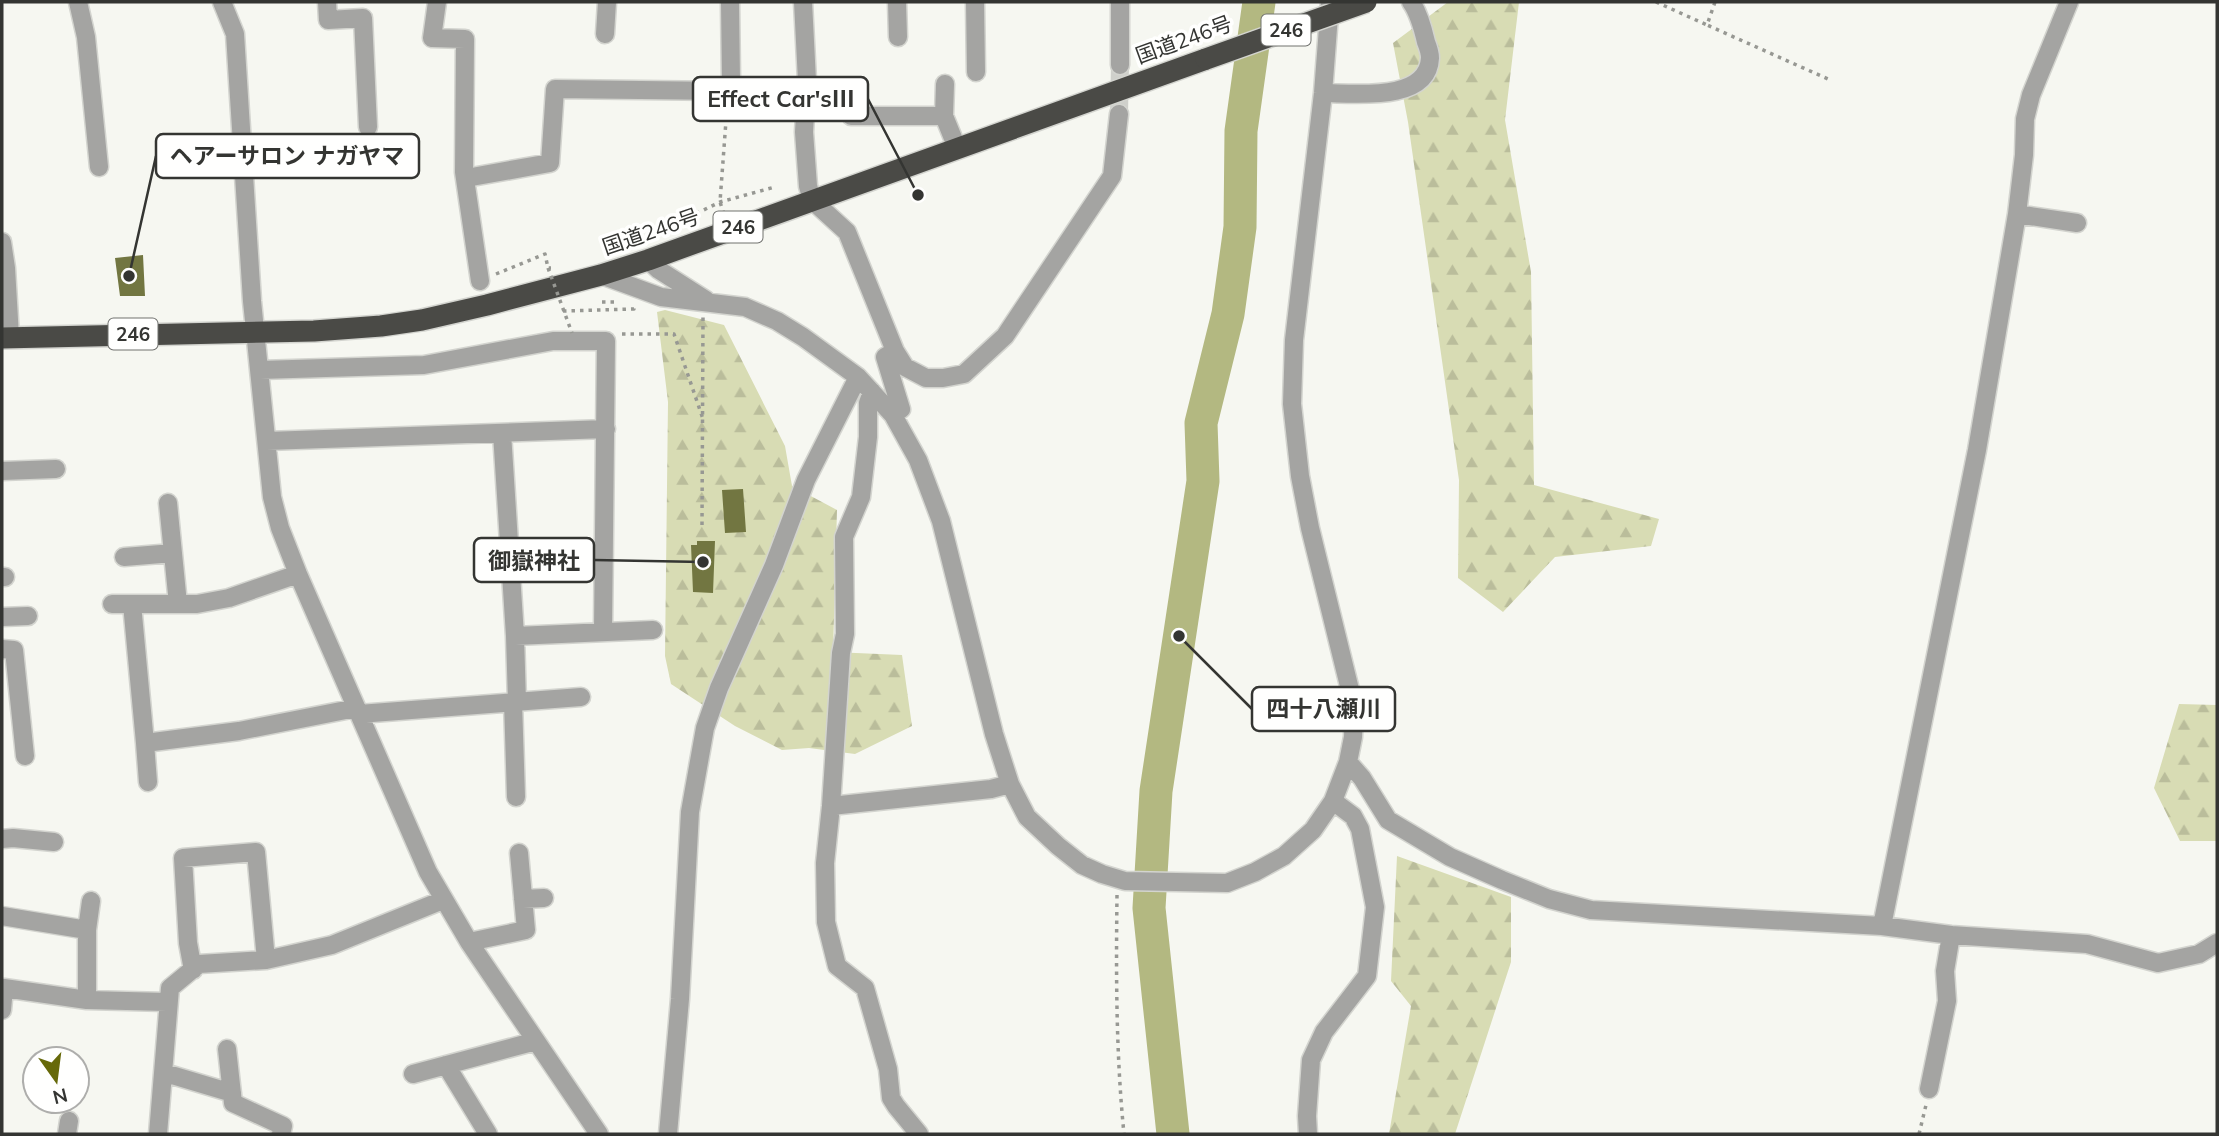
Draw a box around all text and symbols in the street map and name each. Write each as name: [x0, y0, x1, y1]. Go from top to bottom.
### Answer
street label: 国道246号: [1132, 10, 1235, 69]
road number: 246: [1262, 14, 1310, 46]
callout: Effect Car'sⅢ: [693, 77, 868, 121]
text: Effect Car'sⅢ: [707, 84, 855, 113]
callout: ヘアーサロン ナガヤマ: [156, 134, 419, 178]
text: ヘアーサロン ナガヤマ: [170, 141, 404, 170]
street label: 国道246号: [599, 202, 703, 260]
road number: 246: [714, 212, 762, 243]
road number: 246: [108, 318, 158, 350]
callout: 御嶽神社: [474, 538, 594, 582]
text: 御嶽神社: [488, 546, 580, 575]
callout: 四十八瀬川: [1252, 687, 1395, 731]
text: 四十八瀬川: [1267, 694, 1382, 723]
north arrow: [21, 1045, 91, 1115]
text: N: [50, 1083, 70, 1110]

